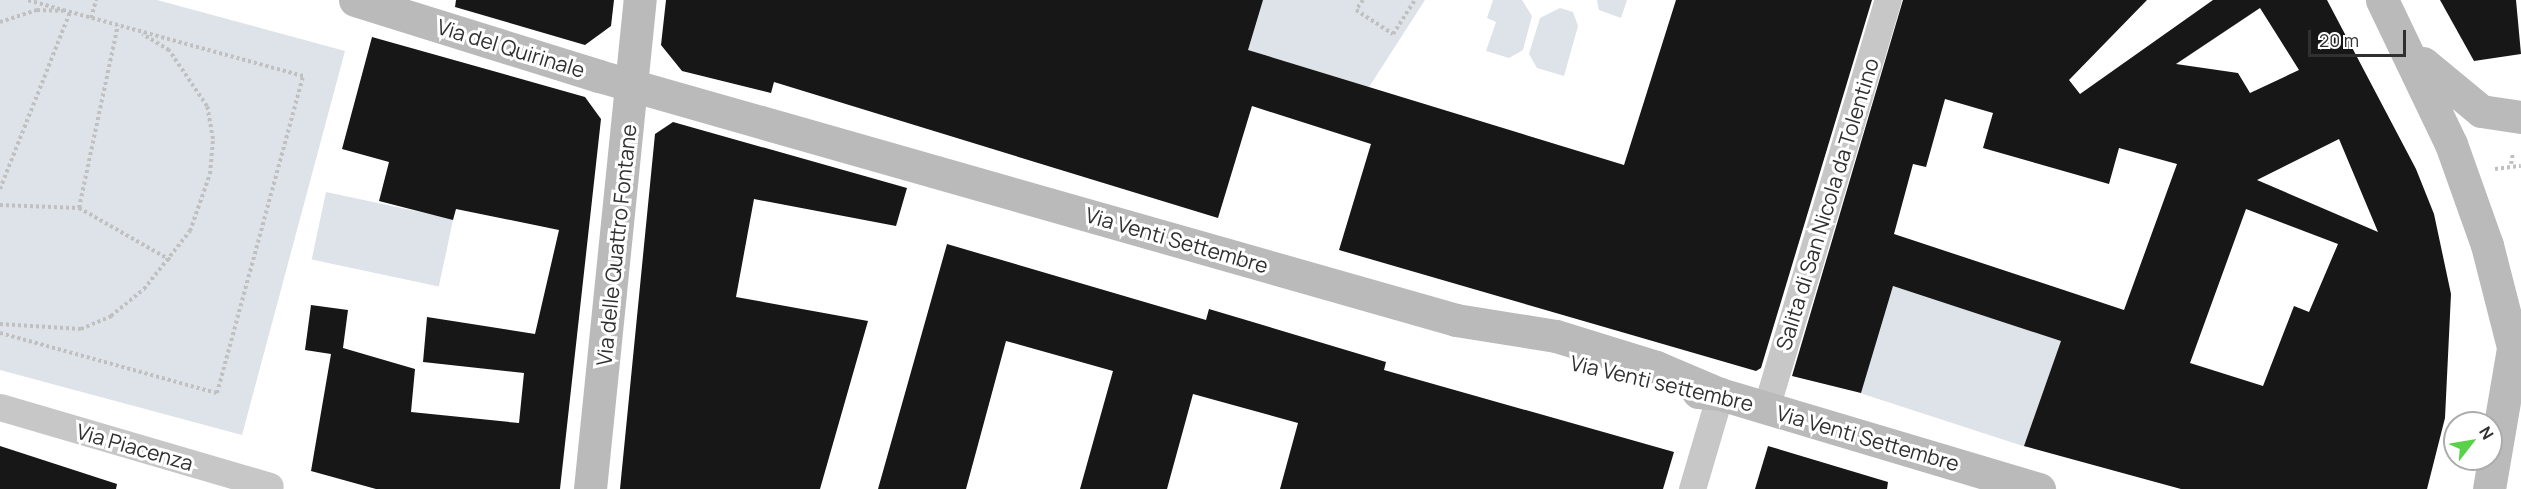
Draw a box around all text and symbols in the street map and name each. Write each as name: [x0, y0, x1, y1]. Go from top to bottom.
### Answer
street label: Via del Quirinale: [434, 14, 588, 82]
scale bar: [2311, 18, 2408, 56]
text: 20 m: [2319, 28, 2359, 52]
street label: Salita di San Nicola da Tolentino: [1770, 55, 1884, 353]
street label: Via delle Quattro Fontane: [591, 123, 641, 367]
street label: Via Venti Settembre: [1083, 202, 1271, 278]
street label: Via Venti settembre: [1568, 350, 1756, 416]
street label: Via Venti Settembre: [1774, 400, 1962, 476]
north arrow: [2443, 411, 2503, 471]
street label: Via Piacenza: [74, 418, 196, 476]
text: N: [2474, 422, 2499, 443]

